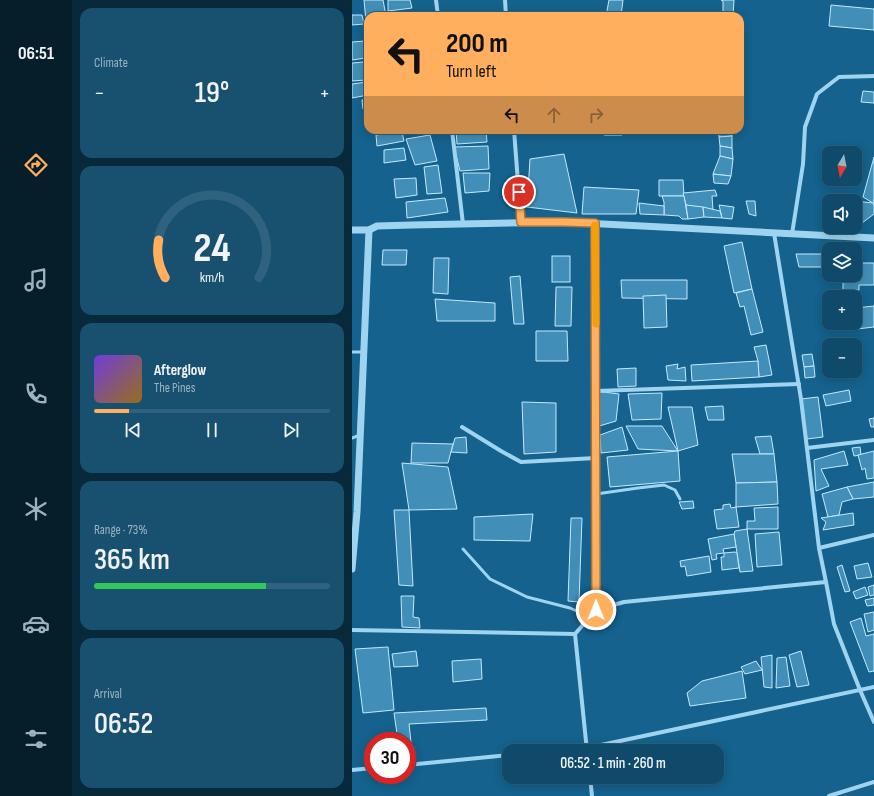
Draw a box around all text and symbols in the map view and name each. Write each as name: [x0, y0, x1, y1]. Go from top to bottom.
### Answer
text: 200 m: [446, 27, 508, 60]
icon: left: [380, 28, 432, 80]
text: 06:51: [18, 43, 54, 64]
text: Climate: [94, 55, 128, 71]
text: Turn left: [446, 61, 497, 82]
text: 19°: [195, 75, 229, 111]
text: −: [94, 80, 105, 107]
text: +: [319, 80, 330, 107]
icon: left: [501, 104, 523, 126]
icon: ahead: [543, 104, 565, 126]
icon: right: [585, 104, 607, 126]
north arrow: [822, 146, 862, 186]
map controls: [822, 146, 862, 378]
icon: directions: [22, 151, 50, 179]
pin: [502, 175, 536, 209]
icon: arrive: [508, 181, 530, 203]
button: sound: [822, 194, 862, 234]
text: 24: [193, 224, 231, 273]
button: layers: [822, 242, 862, 282]
icon: music: [22, 266, 50, 294]
text: km/h: [200, 269, 224, 286]
button: +: [822, 290, 862, 330]
button: −: [822, 338, 862, 378]
text: Afterglow: [154, 361, 206, 380]
icon: phone: [22, 380, 50, 408]
text: The Pines: [154, 380, 195, 396]
icon: previous: [122, 419, 144, 441]
icon: pause: [201, 419, 223, 441]
icon: next: [280, 419, 302, 441]
icon: climate: [22, 495, 50, 523]
text: Range · 73%: [94, 522, 148, 538]
text: 365 km: [94, 542, 170, 578]
position arrow: [575, 589, 617, 631]
icon: car: [22, 610, 50, 638]
text: Arrival: [94, 686, 122, 702]
text: 06:52: [94, 706, 153, 742]
icon: filters: [22, 725, 50, 753]
speed limit sign: 30: [364, 732, 416, 784]
text: 06:52 · 1 min · 260 m: [560, 754, 666, 773]

